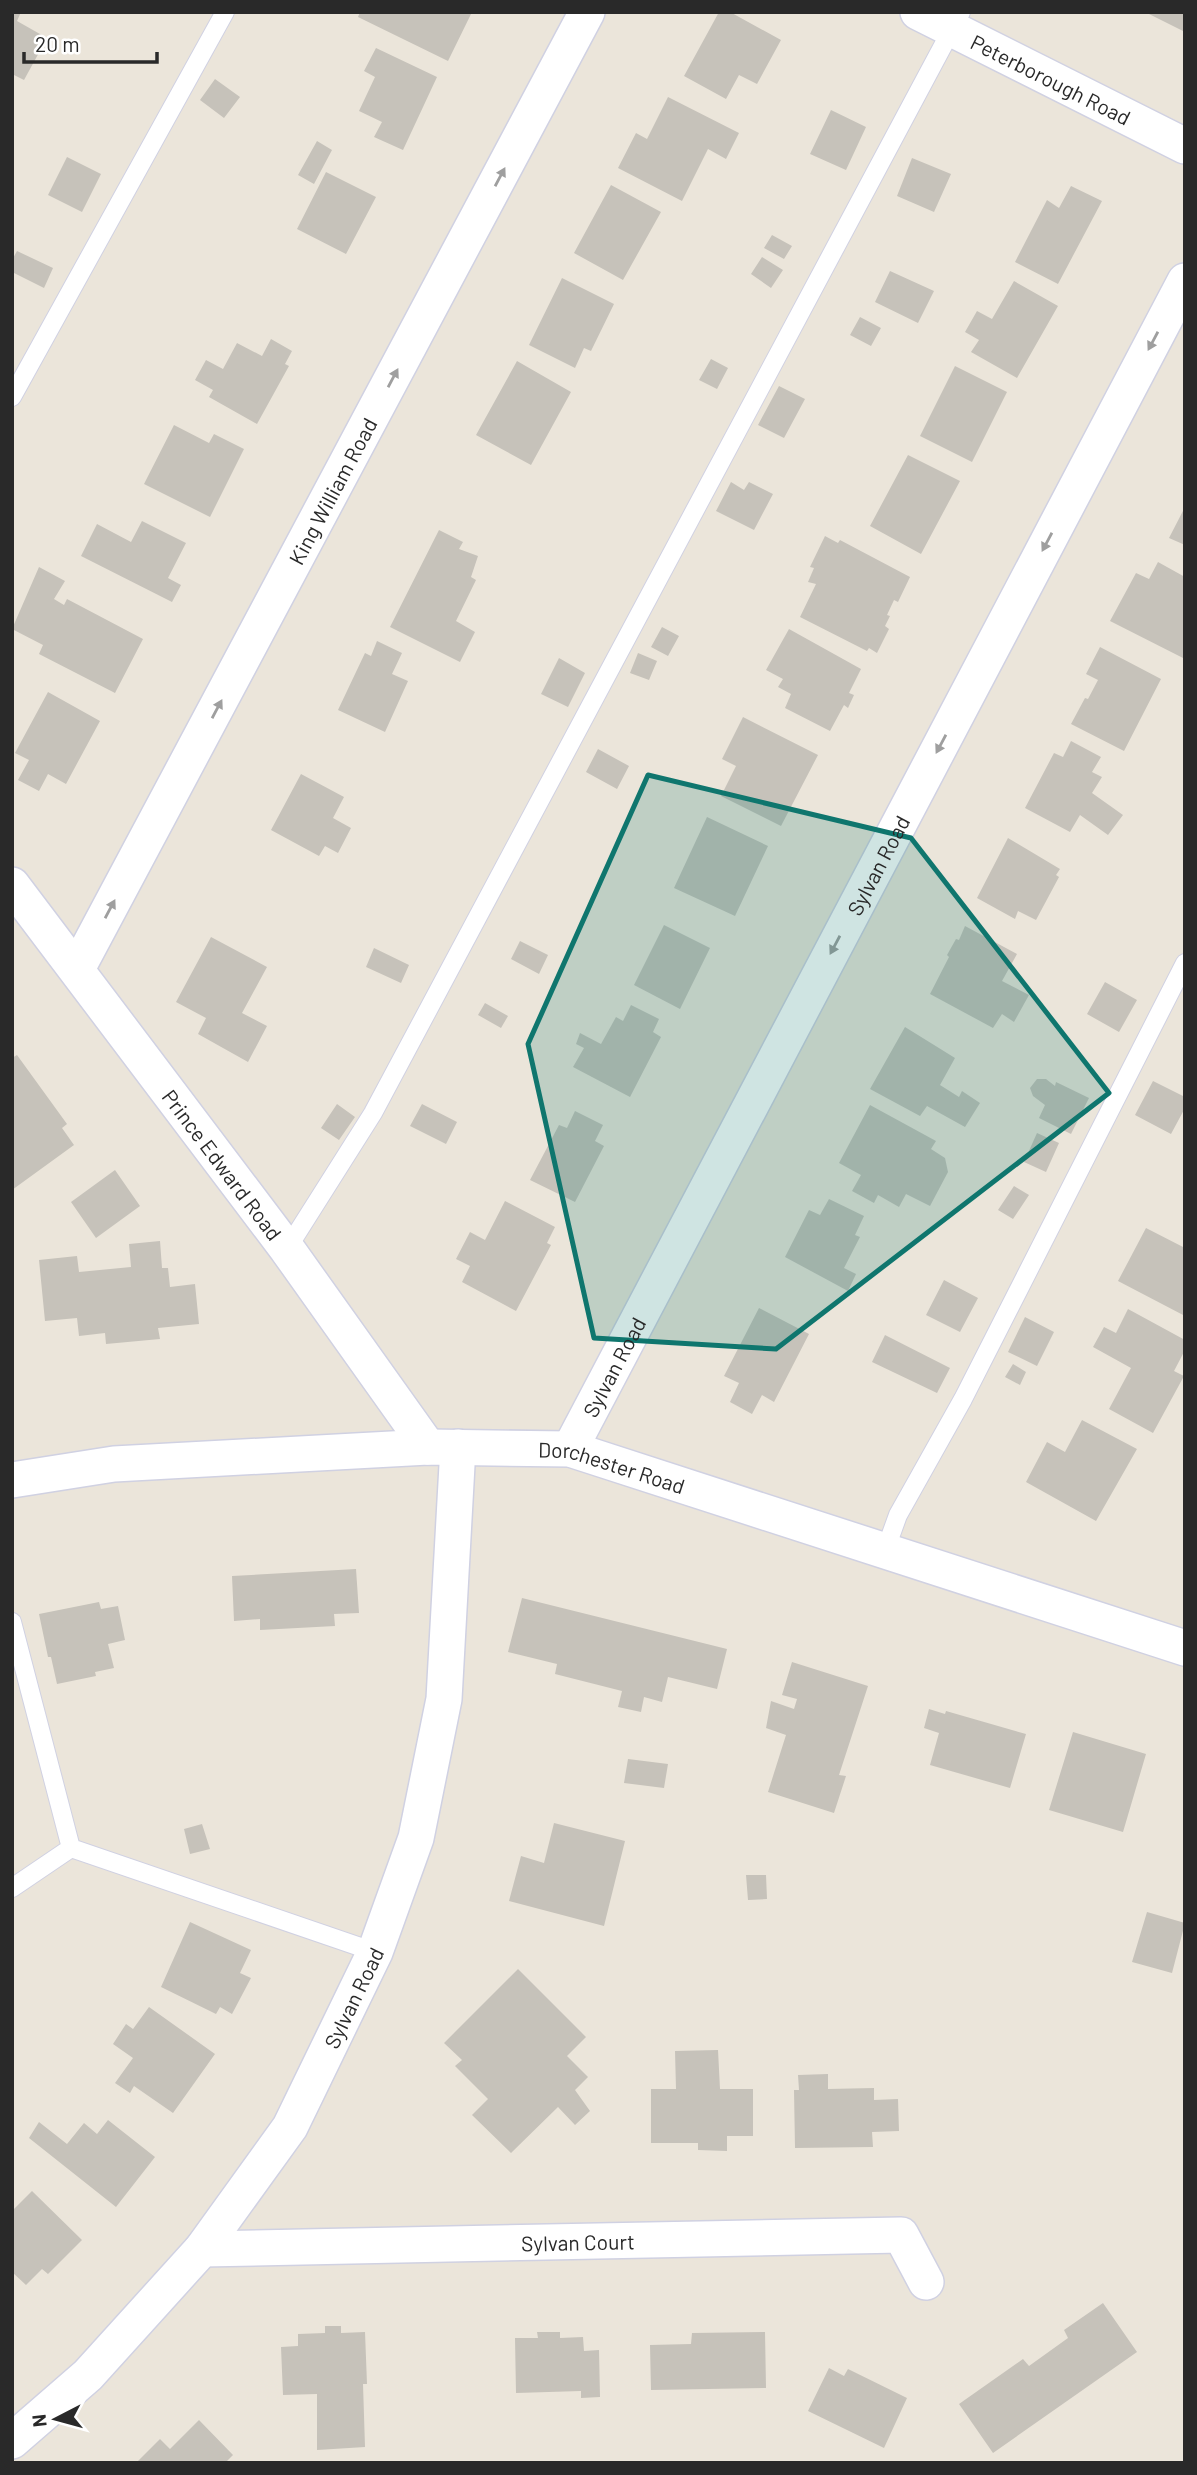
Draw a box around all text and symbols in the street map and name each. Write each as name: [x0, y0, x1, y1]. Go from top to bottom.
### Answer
scale bar: [24, 21, 158, 65]
street label: Peterborough Road: [967, 28, 1135, 129]
text: 20 m: [35, 31, 80, 56]
one-way arrow: [494, 167, 506, 187]
one-way arrow: [1147, 331, 1159, 351]
one-way arrow: [387, 368, 399, 388]
street label: King William Road: [283, 413, 381, 568]
one-way arrow: [1041, 533, 1053, 552]
one-way arrow: [211, 699, 223, 718]
one-way arrow: [935, 734, 947, 754]
street label: Sylvan Road: [841, 811, 914, 919]
one-way arrow: [104, 899, 116, 919]
one-way arrow: [830, 935, 841, 955]
street label: Prince Edward Road: [158, 1084, 288, 1245]
street label: Sylvan Road: [577, 1313, 650, 1421]
street label: Dorchester Road: [538, 1436, 688, 1498]
street label: Sylvan Road: [318, 1943, 388, 2052]
street label: Sylvan Court: [521, 2228, 635, 2255]
north arrow: [21, 2384, 91, 2454]
text: N: [26, 2413, 51, 2428]

